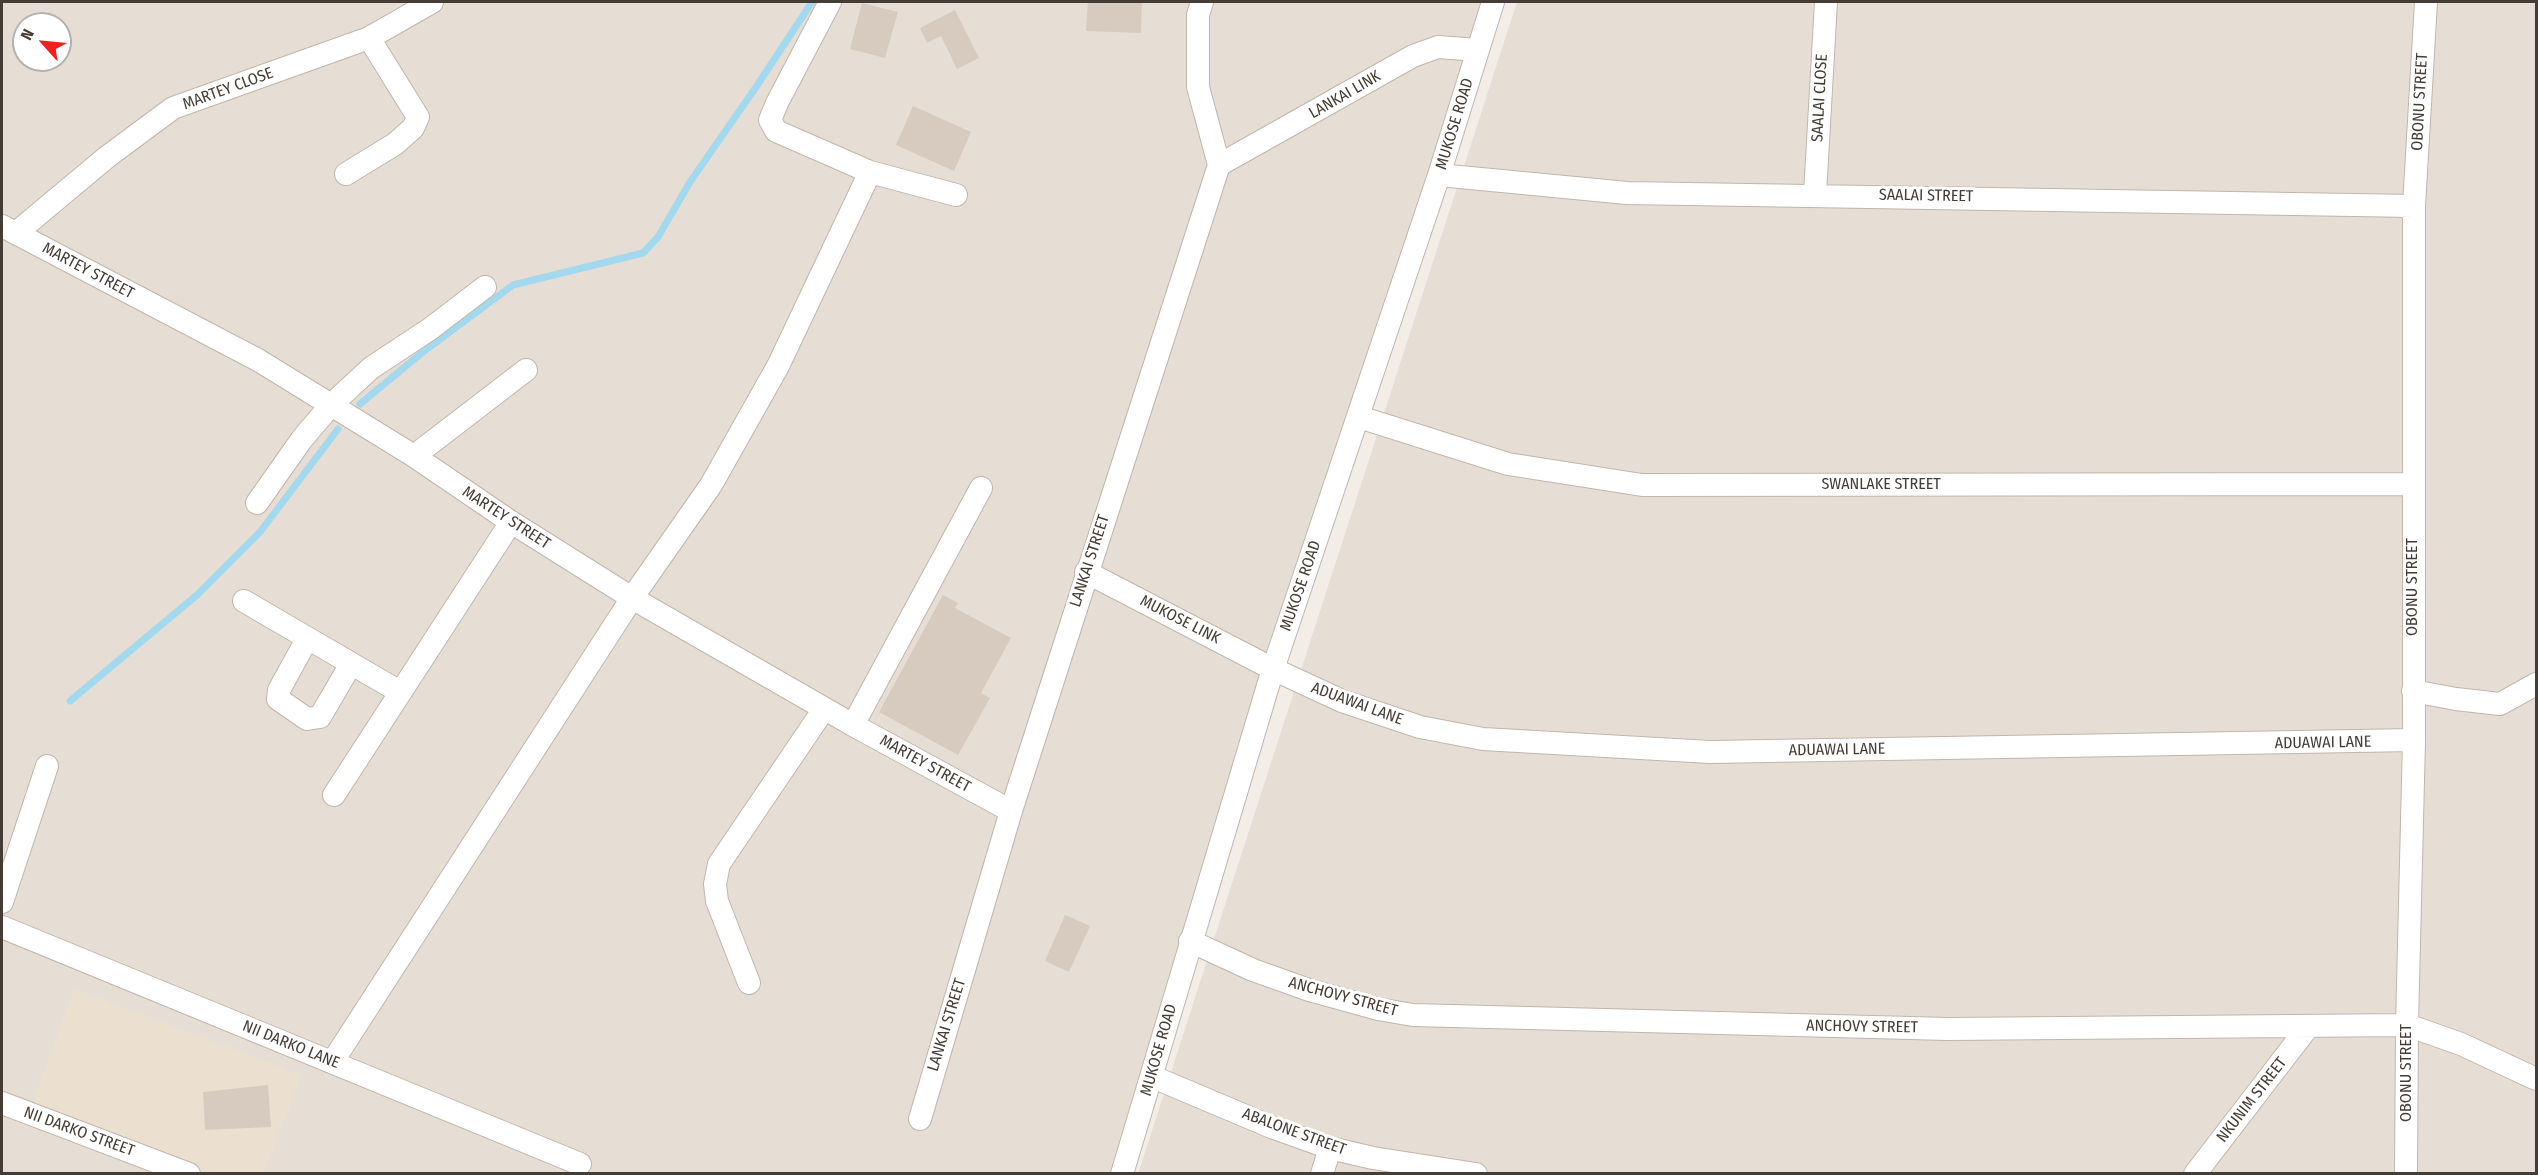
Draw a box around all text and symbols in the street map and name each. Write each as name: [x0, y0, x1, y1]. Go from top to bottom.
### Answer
north arrow: [12, 12, 72, 72]
text: N: [17, 26, 38, 43]
street label: SAALAI CLOSE: [1808, 53, 1832, 143]
street label: OBONU STREET: [2408, 53, 2432, 151]
street label: MARTEY CLOSE: [180, 64, 276, 114]
street label: LANKAI LINK: [1306, 67, 1384, 123]
street label: MUKOSE ROAD: [1432, 76, 1478, 172]
street label: SAALAI STREET: [1879, 186, 1973, 206]
street label: MARTEY STREET: [39, 239, 137, 303]
street label: SWANLAKE STREET: [1821, 475, 1941, 495]
street label: MARTEY STREET: [458, 482, 554, 554]
street label: LANKAI STREET: [1066, 512, 1114, 610]
street label: MUKOSE ROAD: [1277, 538, 1325, 634]
street label: OBONU STREET: [2403, 538, 2423, 636]
street label: MUKOSE LINK: [1137, 592, 1223, 648]
street label: ADUAWAI LANE: [1308, 678, 1406, 730]
street label: MARTEY STREET: [876, 731, 974, 797]
street label: ADUAWAI LANE: [2275, 733, 2371, 753]
street label: ADUAWAI LANE: [1789, 740, 1885, 760]
street label: ANCHOVY STREET: [1286, 973, 1400, 1021]
street label: LANKAI STREET: [924, 976, 970, 1074]
street label: MUKOSE ROAD: [1137, 1002, 1181, 1098]
street label: ANCHOVY STREET: [1806, 1016, 1918, 1038]
street label: NII DARKO LANE: [240, 1017, 342, 1073]
street label: OBONU STREET: [2397, 1024, 2417, 1122]
street label: NKUNIM STREET: [2213, 1054, 2291, 1146]
street label: NII DARKO STREET: [21, 1103, 137, 1161]
street label: ABALONE STREET: [1239, 1104, 1349, 1160]

